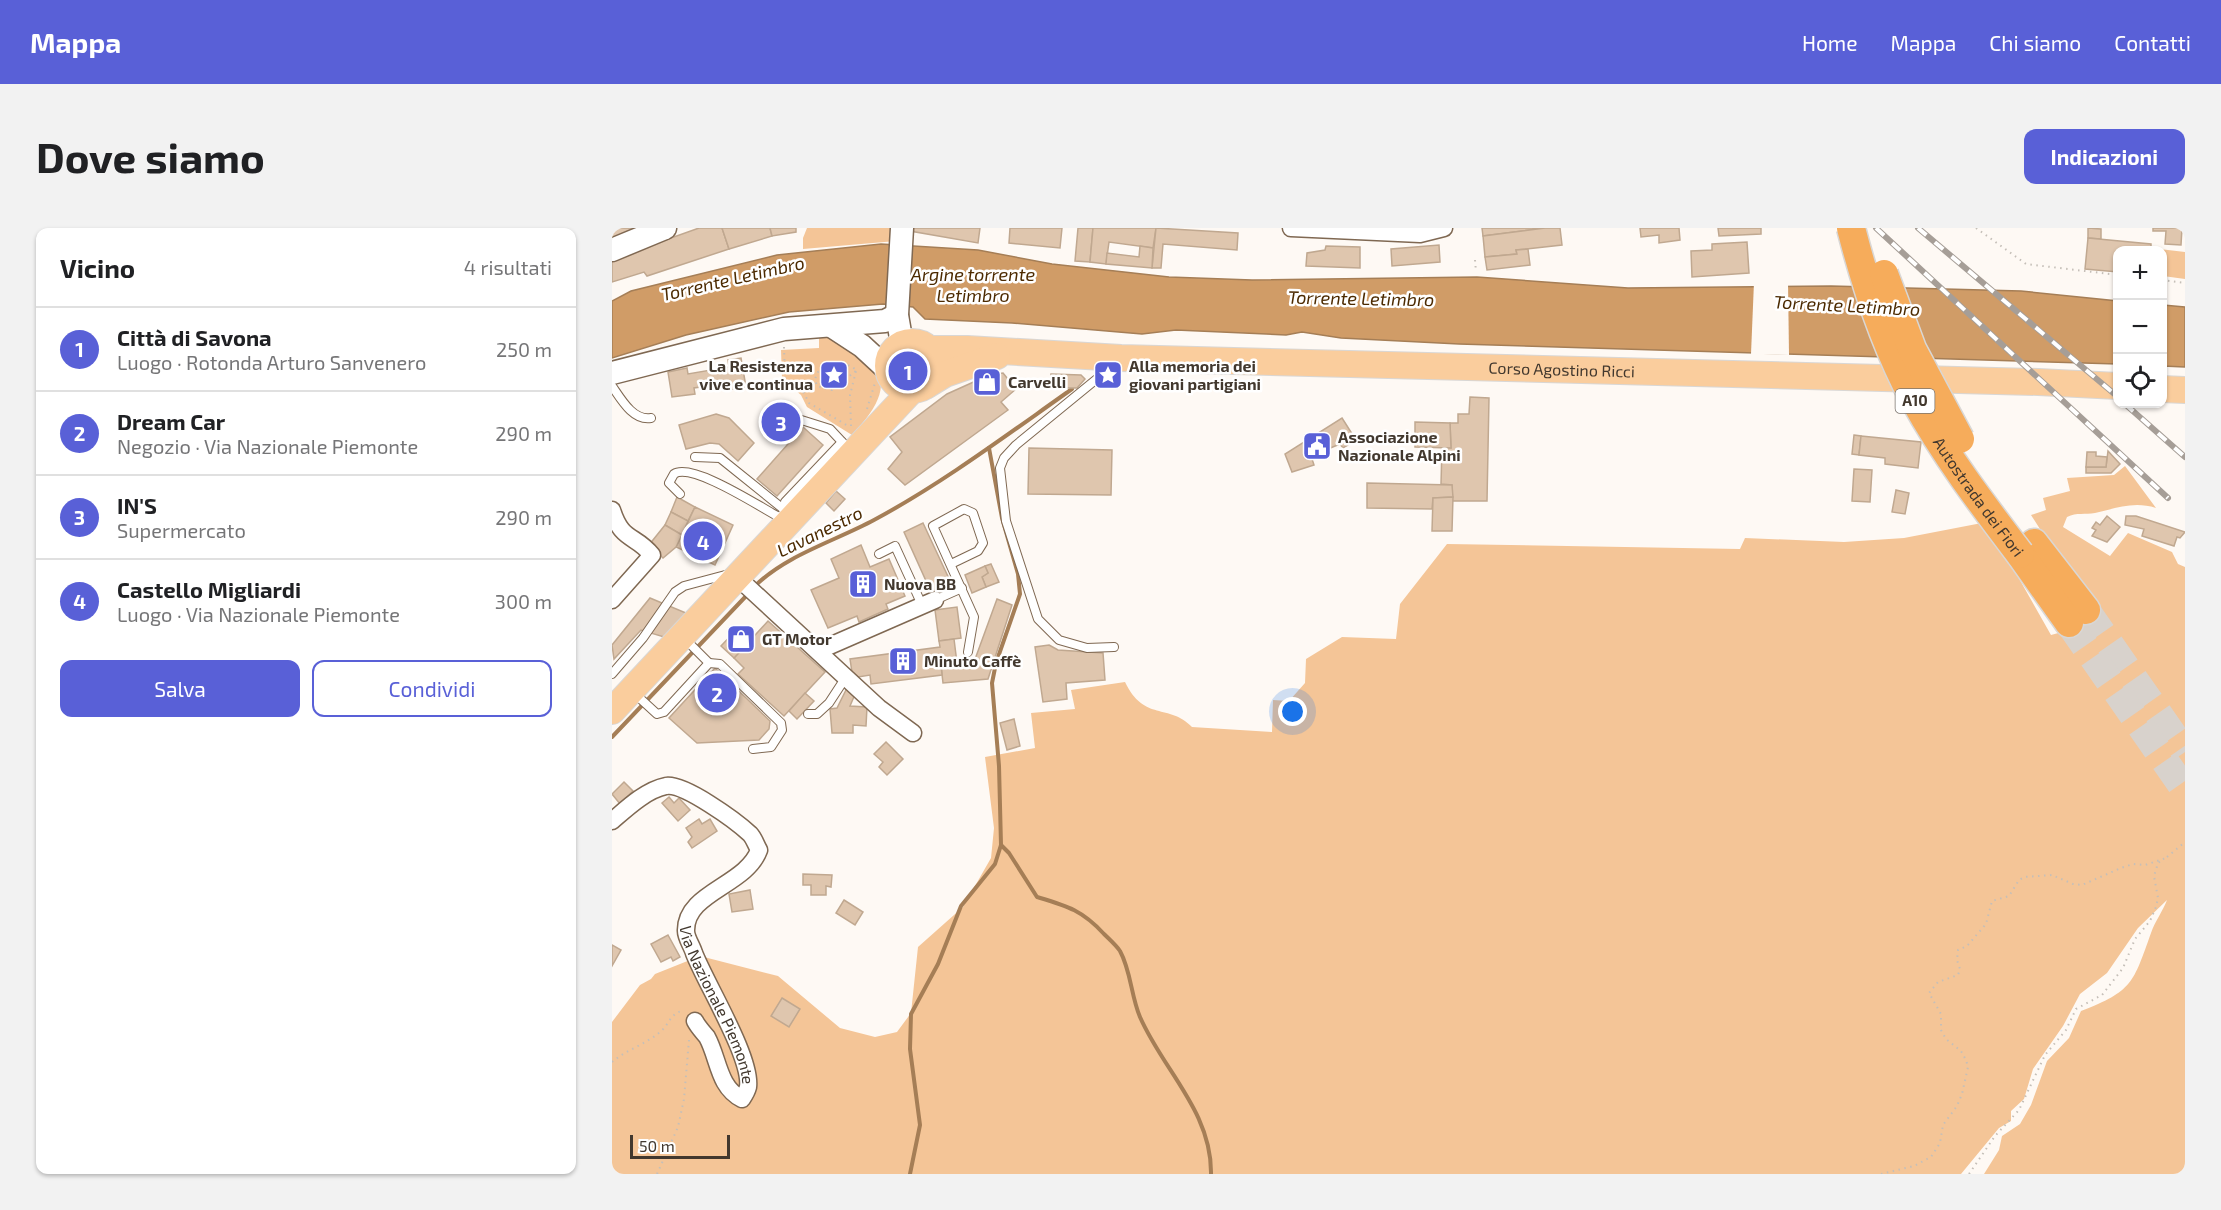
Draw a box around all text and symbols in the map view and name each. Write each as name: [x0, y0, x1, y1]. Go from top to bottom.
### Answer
text: Mappa: [30, 25, 121, 59]
text: Home: [1802, 30, 1858, 55]
text: Mappa: [1891, 30, 1956, 55]
text: Chi siamo: [1989, 30, 2081, 55]
text: Contatti: [2114, 30, 2191, 55]
button: Indicazioni: [2024, 129, 2185, 184]
text: Dove siamo: [36, 131, 265, 181]
map controls: [2113, 246, 2167, 408]
button: +: [2113, 246, 2167, 300]
water label: Torrente Letimbro: [659, 251, 807, 305]
text: Vicino: [60, 252, 135, 283]
text: 4 risultati: [464, 255, 552, 279]
water label: Argine torrente Letimbro: [910, 263, 1035, 306]
water label: Torrente Letimbro: [1288, 286, 1434, 310]
water label: Torrente Letimbro: [1773, 290, 1921, 320]
button: −: [2113, 300, 2167, 354]
text: Città di Savona: [117, 324, 272, 350]
text: 1: [75, 337, 84, 361]
text: 250 m: [496, 337, 552, 361]
pin: 1: [888, 348, 928, 394]
text: Luogo · Rotonda Arturo Sanvenero: [117, 350, 426, 374]
button: locate: [2113, 354, 2167, 408]
place label: La Resistenza vive e continua: [699, 356, 813, 393]
place label: Alla memoria dei giovani partigiani: [1129, 356, 1261, 393]
street label: Corso Agostino Ricci: [1488, 358, 1635, 380]
place icon: La Resistenza vive e continua: [818, 359, 850, 391]
place icon: Alla memoria dei giovani partigiani: [1092, 359, 1124, 391]
shop icon: Carvelli: [971, 366, 1003, 398]
place label: Carvelli: [1008, 372, 1066, 391]
road number: A10: [1896, 389, 1934, 413]
pin: 3: [762, 400, 800, 444]
text: Dream Car: [117, 408, 225, 434]
text: 2: [74, 421, 85, 445]
text: 290 m: [495, 421, 552, 445]
place label: Associazione Nazionale Alpini: [1338, 427, 1461, 464]
public building icon: Associazione Nazionale Alpini: [1301, 430, 1333, 462]
street label: Autostrada dei Fiori: [1930, 433, 2028, 560]
text: Negozio · Via Nazionale Piemonte: [117, 434, 418, 458]
text: IN'S: [117, 492, 157, 518]
water label: Lavanestro: [773, 501, 866, 561]
text: 3: [74, 505, 85, 529]
text: 290 m: [495, 505, 552, 529]
text: Supermercato: [117, 518, 246, 542]
pin: 4: [684, 518, 722, 564]
building icon: Nuova BB: [847, 568, 879, 600]
place label: Nuova BB: [884, 574, 956, 593]
text: Castello Migliardi: [117, 576, 301, 602]
text: 4: [73, 589, 86, 613]
text: 300 m: [495, 589, 552, 613]
text: Luogo · Via Nazionale Piemonte: [117, 602, 400, 626]
shop icon: GT Motor: [725, 623, 757, 655]
place label: GT Motor: [762, 629, 832, 648]
building icon: Minuto Caffè: [887, 645, 919, 677]
place label: Minuto Caffè: [924, 651, 1021, 670]
button: Salva: [60, 660, 300, 717]
button: Condividi: [312, 660, 552, 717]
pin: 2: [698, 670, 736, 716]
your location: [1278, 697, 1307, 726]
street label: Via Nazionale Piemonte: [677, 925, 758, 1085]
scale bar: [630, 1132, 730, 1160]
text: 50 m: [639, 1136, 675, 1155]

